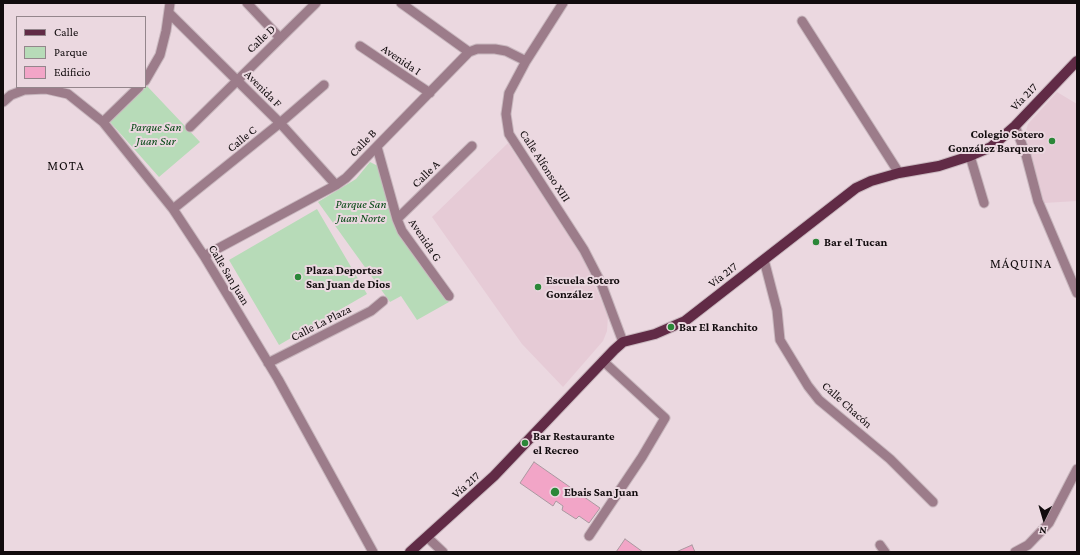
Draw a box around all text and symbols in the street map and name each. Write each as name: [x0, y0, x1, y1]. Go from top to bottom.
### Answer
legend: [16, 16, 146, 88]
street label: Calle D: [244, 22, 278, 56]
text: Calle: [54, 25, 78, 39]
street label: Avenida I: [378, 42, 424, 78]
text: Parque: [54, 45, 87, 59]
text: Edificio: [54, 65, 90, 79]
street label: Avenida F: [241, 67, 285, 111]
street label: Vía 217: [1007, 80, 1041, 114]
park label: Parque San Juan Sur: [131, 120, 181, 148]
street label: Calle C: [224, 123, 260, 155]
street label: Calle B: [346, 126, 380, 160]
street label: Calle Alfonso XIII: [516, 127, 574, 205]
place label: Colegio Sotero González Barquero: [948, 127, 1044, 155]
marker: Colegio Sotero González Barquero: [1047, 136, 1057, 146]
street label: Calle A: [409, 157, 443, 191]
district label: MOTA: [47, 158, 85, 174]
park label: Parque San Juan Norte: [336, 197, 386, 225]
street label: Avenida G: [405, 216, 445, 264]
place label: Bar el Tucan: [824, 235, 887, 249]
marker: Bar el Tucan: [811, 237, 821, 247]
street label: Calle San Juan: [205, 242, 253, 308]
district label: MÁQUINA: [990, 256, 1052, 272]
street label: Vía 217: [706, 259, 740, 291]
place label: Plaza Deportes San Juan de Dios: [306, 263, 390, 291]
marker: Plaza Deportes San Juan de Dios: [293, 272, 303, 282]
place label: Escuela Sotero González: [546, 273, 620, 301]
marker: Escuela Sotero González: [533, 282, 543, 292]
street label: Calle La Plaza: [289, 302, 353, 344]
place label: Bar El Ranchito: [679, 320, 758, 334]
marker: Bar El Ranchito: [666, 322, 676, 332]
street label: Calle Chacón: [819, 379, 875, 431]
place label: Bar Restaurante el Recreo: [533, 429, 615, 457]
marker: Bar Restaurante el Recreo: [520, 438, 530, 448]
street label: Vía 217: [449, 469, 483, 501]
place label: Ebais San Juan: [564, 485, 638, 499]
marker: Ebais San Juan: [549, 486, 561, 498]
north arrow: [1024, 499, 1064, 539]
text: N: [1039, 525, 1047, 537]

